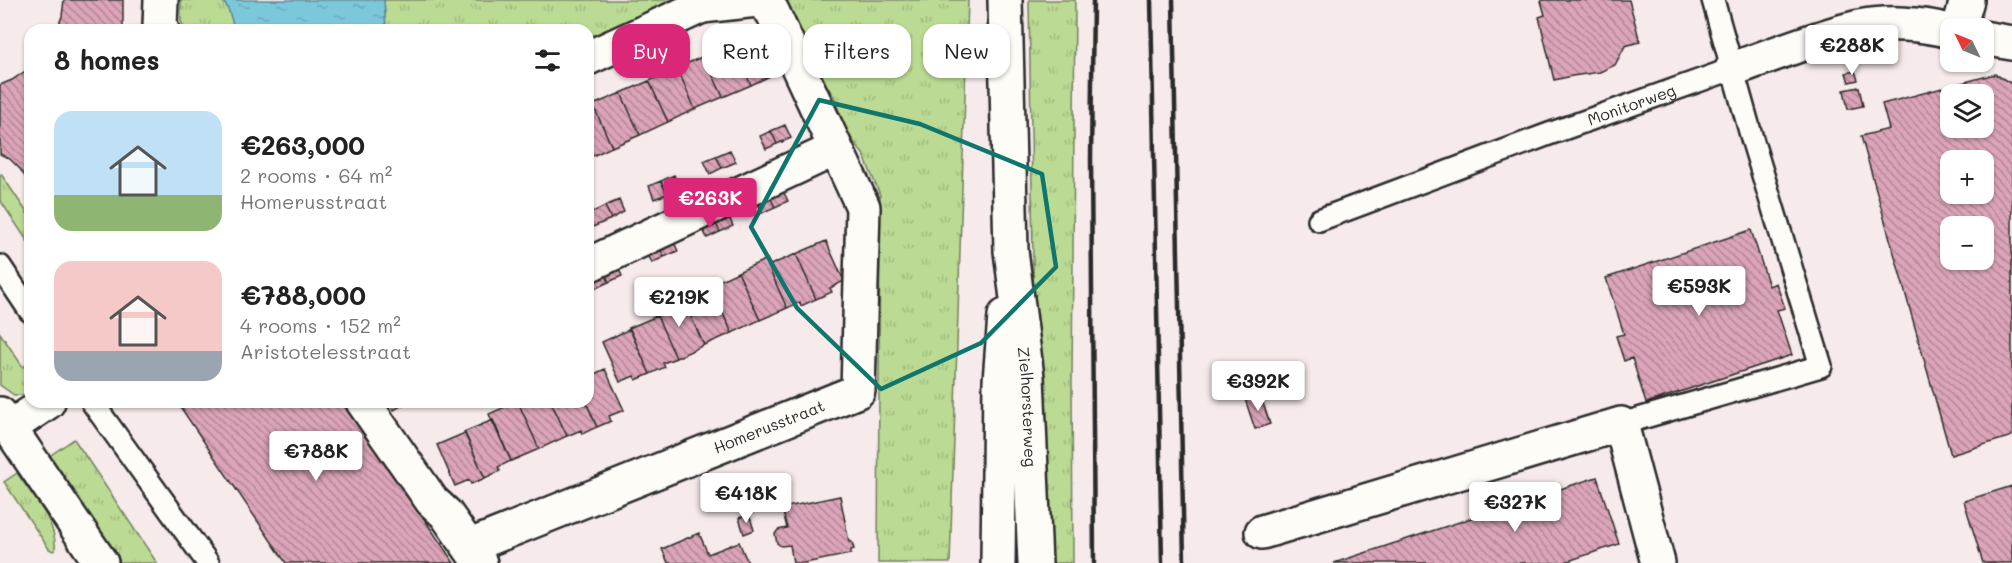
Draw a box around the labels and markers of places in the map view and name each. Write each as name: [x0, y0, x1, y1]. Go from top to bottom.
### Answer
pin: €288K: [1810, 25, 1894, 76]
pin: €263K: [668, 178, 752, 229]
pin: €593K: [1657, 266, 1741, 317]
pin: €219K: [637, 277, 721, 328]
pin: €392K: [1216, 361, 1300, 412]
pin: €788K: [274, 431, 358, 482]
pin: €418K: [704, 473, 788, 524]
pin: €327K: [1473, 482, 1557, 533]

